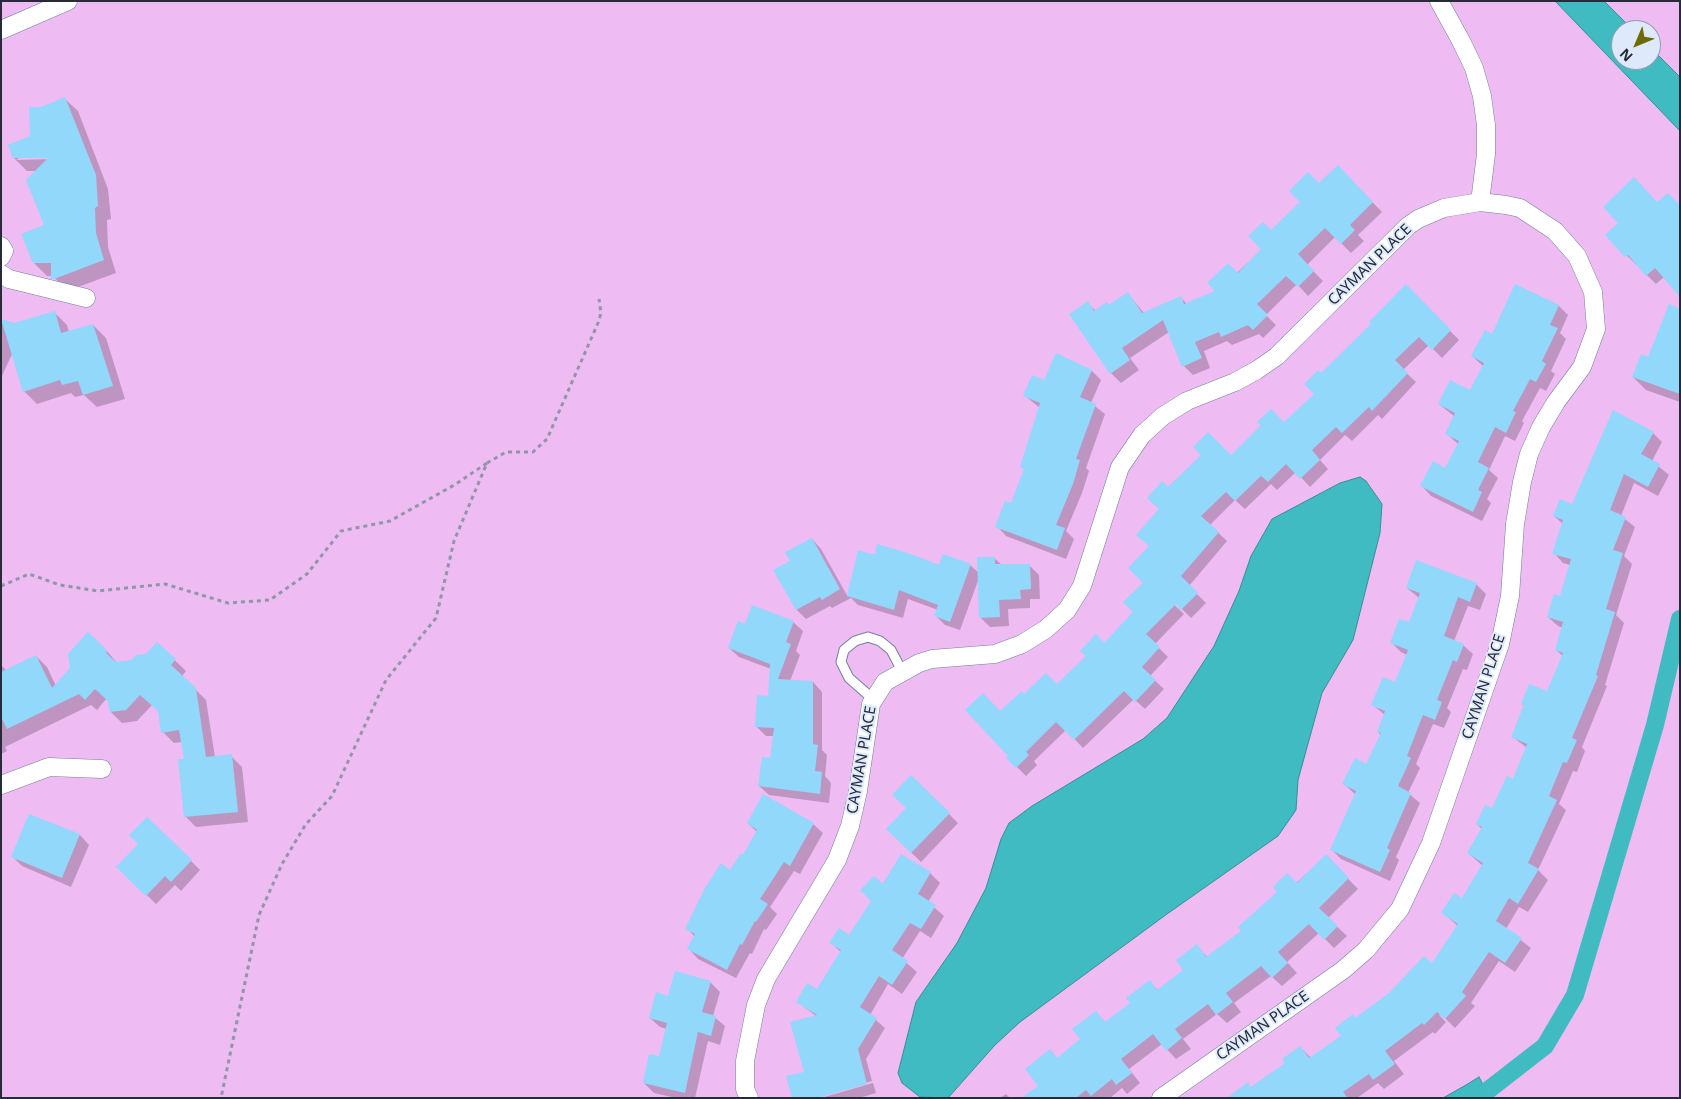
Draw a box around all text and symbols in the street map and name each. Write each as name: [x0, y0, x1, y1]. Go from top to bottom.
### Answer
north arrow: [1611, 20, 1661, 70]
text: N: [1615, 45, 1636, 66]
street label: CAYMAN PLACE: [1324, 221, 1416, 309]
street label: CAYMAN PLACE: [1459, 632, 1509, 742]
street label: CAYMAN PLACE: [844, 705, 880, 815]
street label: CAYMAN PLACE: [1213, 987, 1313, 1065]

